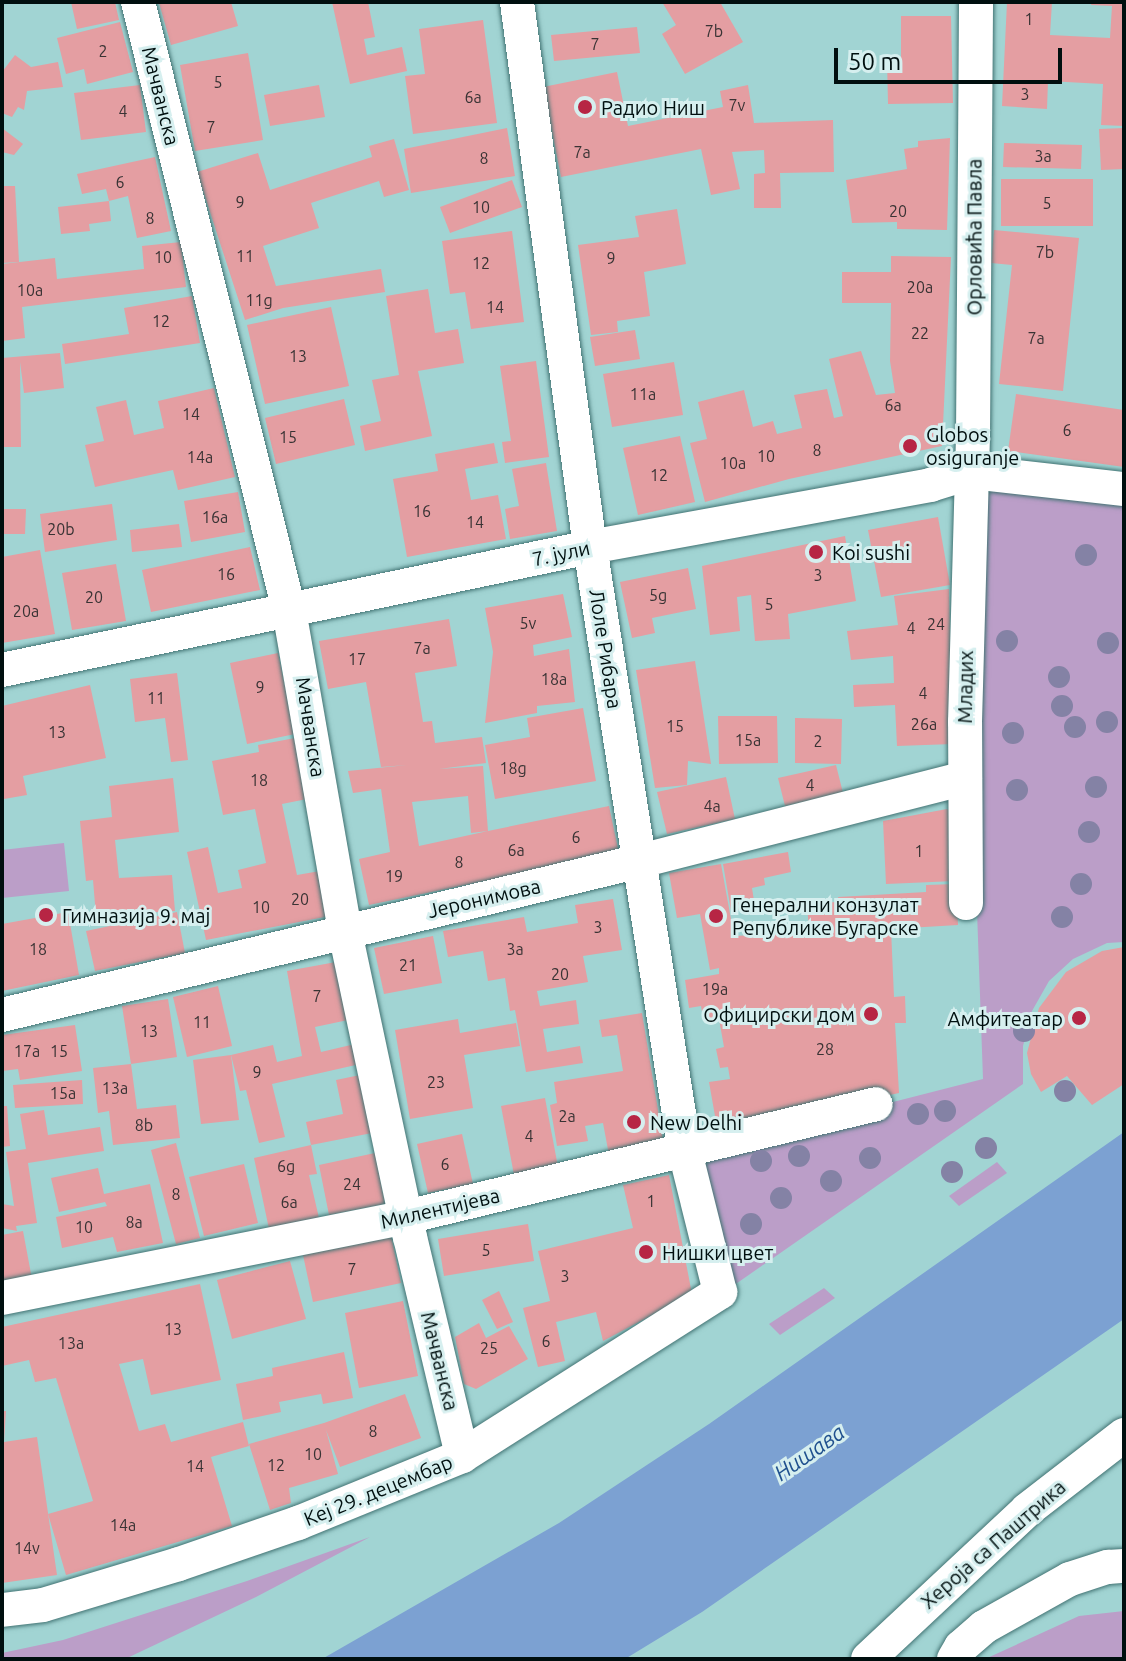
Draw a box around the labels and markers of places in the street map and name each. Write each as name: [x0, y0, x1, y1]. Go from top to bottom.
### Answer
place label: Радио Ниш: [601, 95, 705, 119]
marker: Радио Ниш: [576, 98, 594, 116]
place label: Globos osiguranje: [926, 422, 1019, 469]
marker: Globos osiguranje: [901, 437, 919, 455]
place label: Koi sushi: [832, 540, 910, 564]
marker: Koi sushi: [807, 543, 825, 561]
place label: Генерални конзулат Републике Бугарске: [732, 892, 919, 939]
place label: Гимназија 9. мај: [62, 903, 210, 927]
marker: Гимназија 9. мај: [37, 906, 55, 924]
marker: Генерални конзулат Републике Бугарске: [707, 907, 725, 925]
place label: Официрски дом: [703, 1002, 855, 1026]
marker: Официрски дом: [862, 1005, 880, 1023]
place label: Амфитеатар: [947, 1006, 1063, 1030]
marker: Амфитеатар: [1070, 1009, 1088, 1027]
place label: New Delhi: [650, 1110, 742, 1134]
marker: New Delhi: [625, 1113, 643, 1131]
place label: Нишки цвет: [662, 1240, 773, 1264]
marker: Нишки цвет: [637, 1243, 655, 1261]

